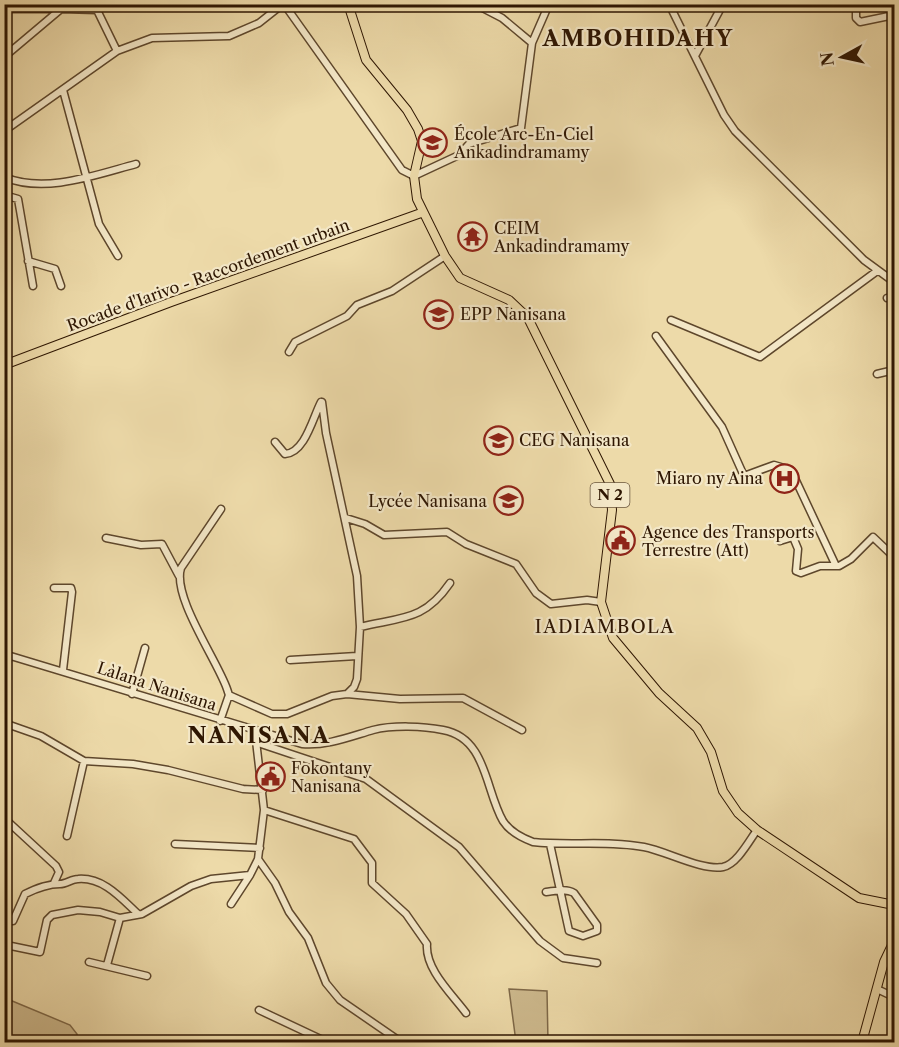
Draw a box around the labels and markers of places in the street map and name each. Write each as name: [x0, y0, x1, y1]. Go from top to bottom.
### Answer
place label: École Arc-En-Ciel Ankadindramamy: [453, 124, 594, 162]
school or university icon: École Arc-En-Ciel Ankadindramamy: [417, 127, 449, 159]
place label: CEIM Ankadindramamy: [493, 218, 631, 256]
temple icon: CEIM Ankadindramamy: [457, 221, 489, 253]
school or university icon: EPP Nanisana: [423, 298, 455, 330]
place label: EPP Nanisana: [460, 304, 566, 324]
school or university icon: CEG Nanisana: [482, 424, 514, 456]
place label: CEG Nanisana: [519, 430, 630, 450]
hospital icon: Miaro ny Aina: [768, 462, 800, 494]
place label: Miaro ny Aina: [656, 468, 764, 488]
school or university icon: Lycée Nanisana: [492, 485, 524, 517]
place label: Lycée Nanisana: [368, 491, 488, 511]
place label: Agence des Transports Terrestre (Att): [641, 522, 814, 560]
public building icon: Agence des Transports Terrestre (Att): [605, 525, 637, 557]
place label: Fokontany Nanisana: [291, 758, 373, 796]
public building icon: Fokontany Nanisana: [254, 761, 286, 793]

